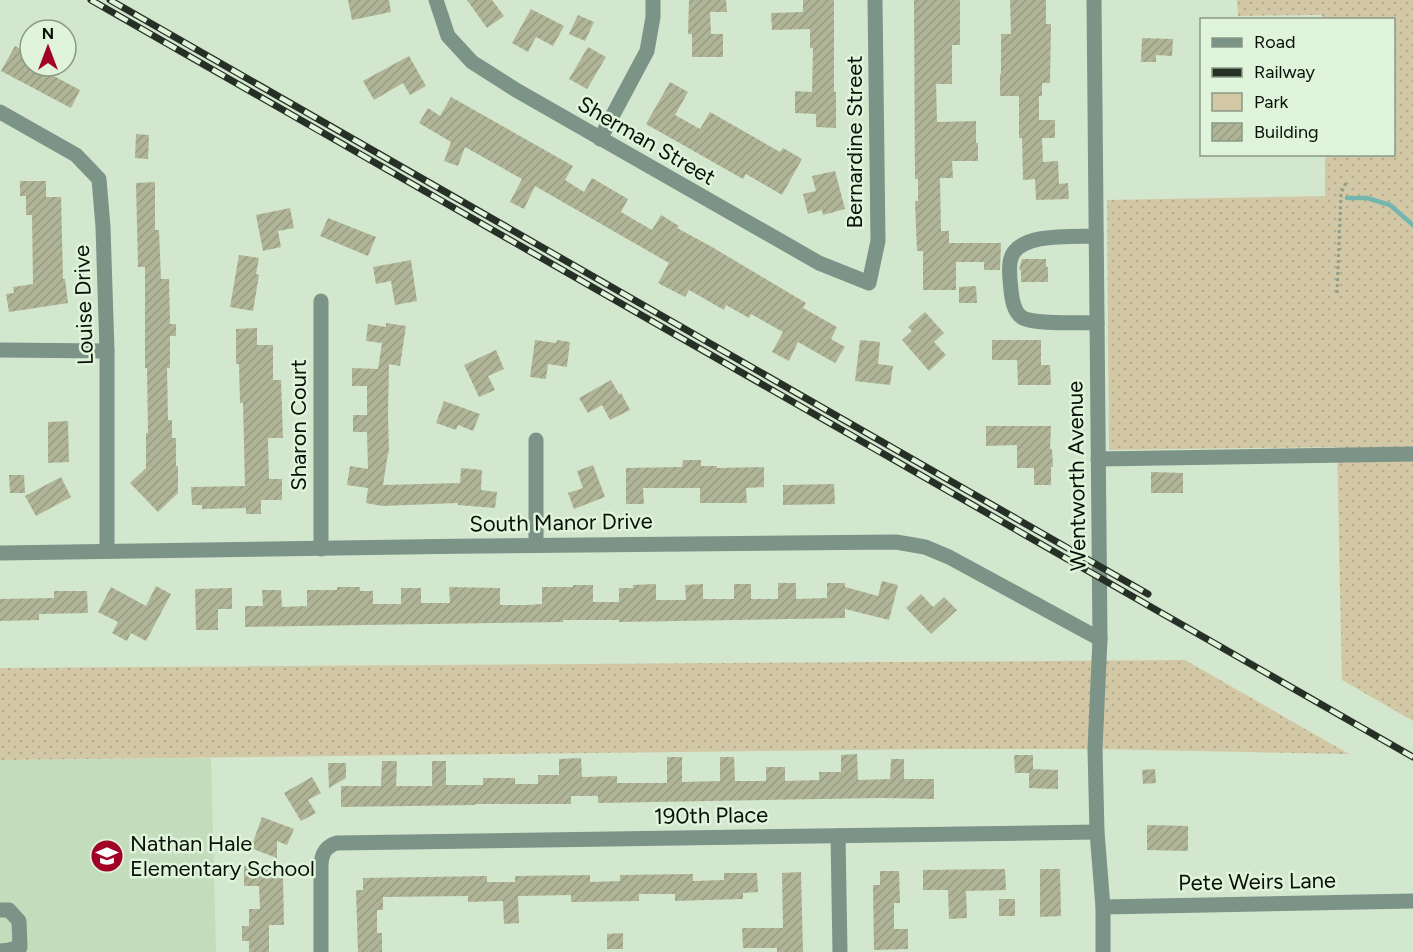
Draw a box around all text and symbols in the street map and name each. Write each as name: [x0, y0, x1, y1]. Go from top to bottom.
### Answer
north arrow: [18, 18, 78, 78]
legend: [1200, 18, 1395, 156]
text: N: [42, 24, 54, 43]
text: Road: [1254, 31, 1295, 53]
street label: Bernardine Street: [841, 55, 868, 229]
text: Railway: [1254, 61, 1316, 83]
street label: Sherman Street: [573, 90, 720, 191]
text: Park: [1254, 91, 1289, 113]
text: Building: [1254, 121, 1319, 143]
street label: Louise Drive: [68, 244, 99, 365]
street label: Sharon Court: [285, 359, 312, 491]
street label: Wentworth Avenue: [1061, 381, 1092, 571]
street label: South Manor Drive: [469, 507, 653, 538]
street label: 190th Place: [654, 801, 768, 830]
place label: Nathan Hale Elementary School: [130, 830, 315, 882]
school or university icon: Nathan Hale Elementary School: [89, 838, 125, 874]
street label: Pete Weirs Lane: [1178, 867, 1336, 896]

